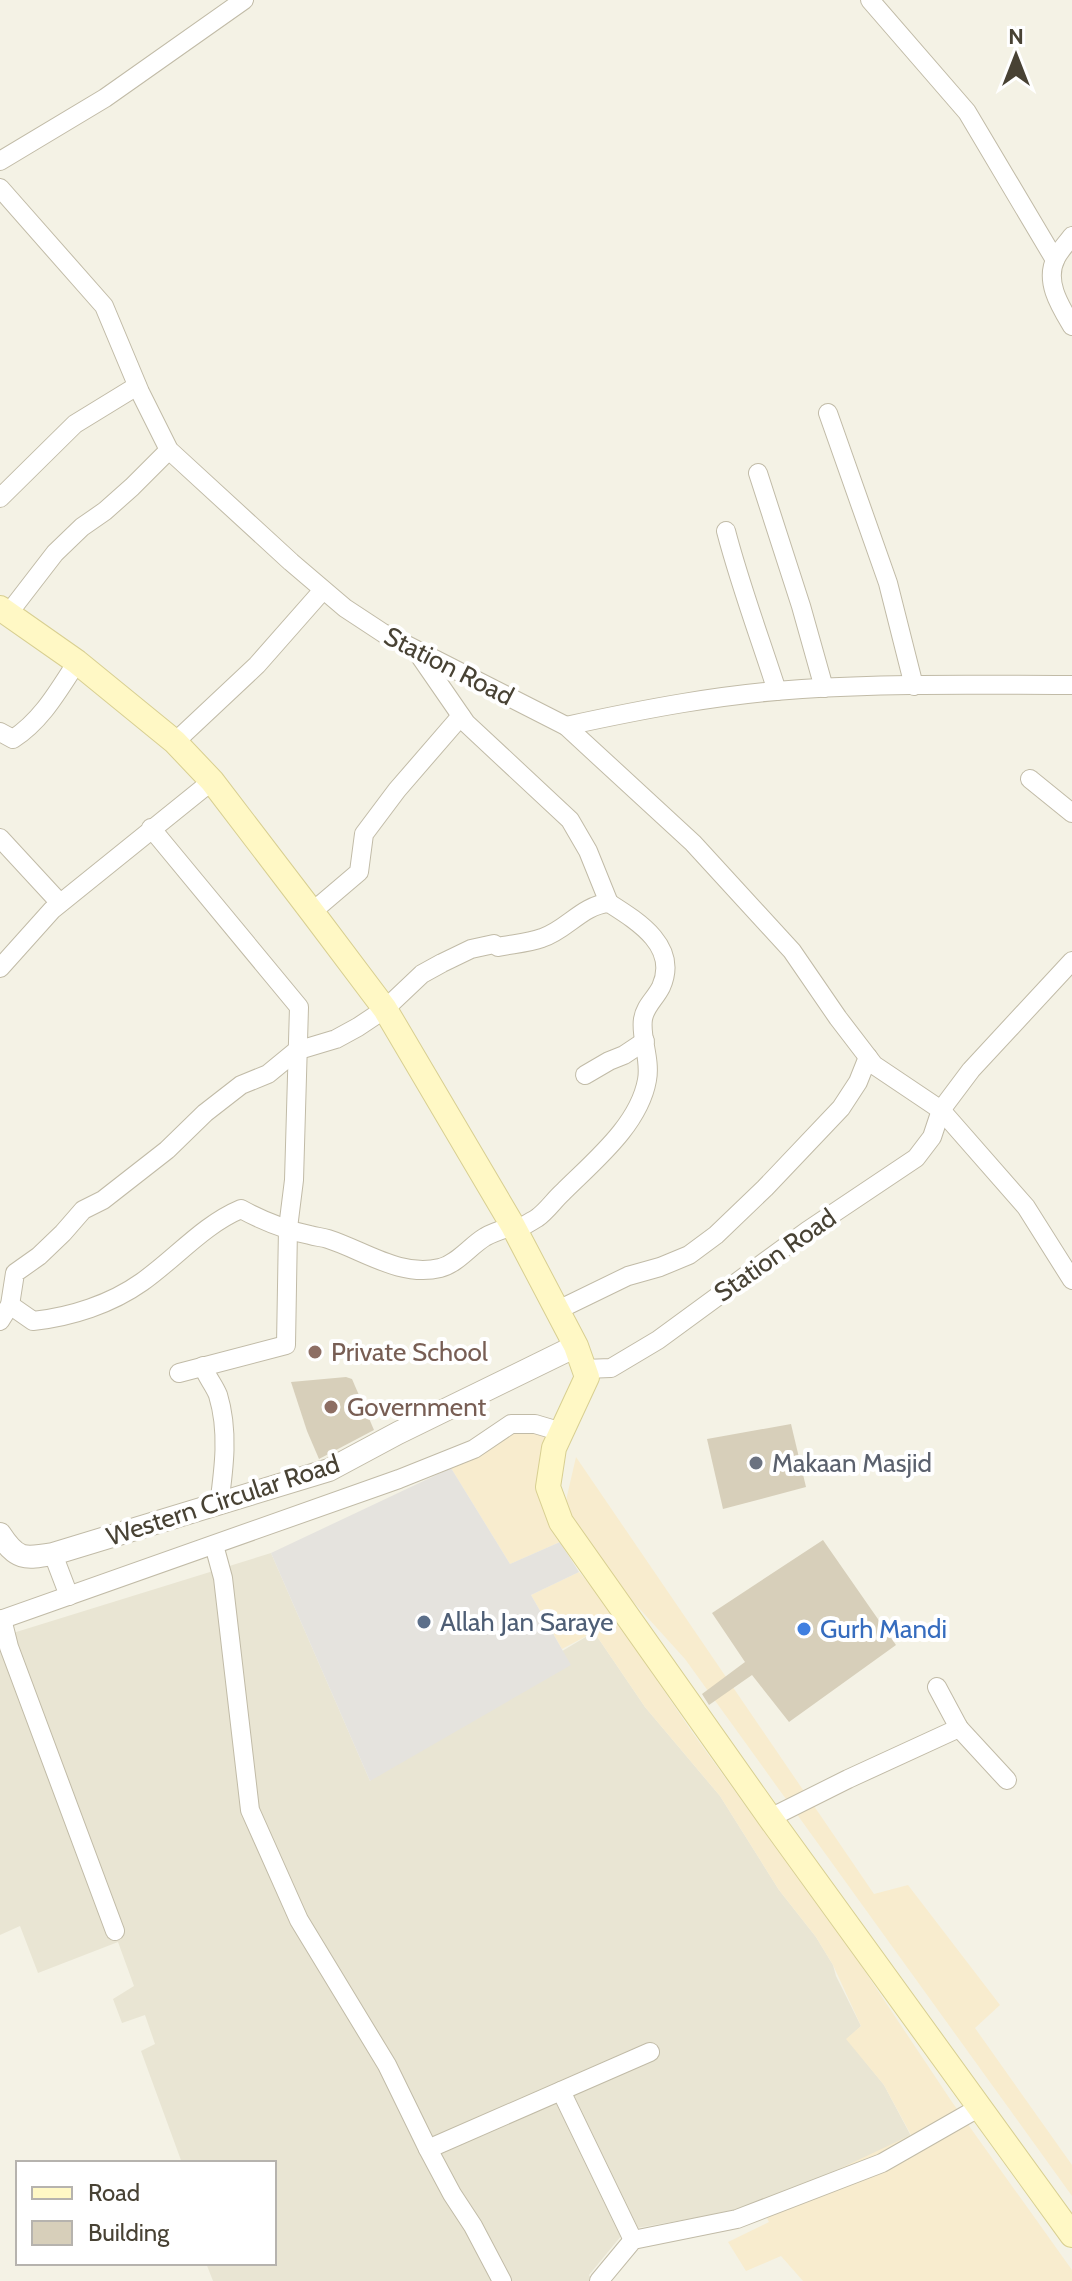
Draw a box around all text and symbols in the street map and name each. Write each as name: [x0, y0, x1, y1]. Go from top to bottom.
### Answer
north arrow: [976, 16, 1056, 96]
text: N: [1008, 23, 1024, 50]
street label: Station Road: [379, 620, 519, 712]
street label: Station Road: [708, 1201, 842, 1309]
place label: Private School: [331, 1336, 488, 1368]
marker: Private School: [306, 1343, 324, 1361]
place label: Government: [347, 1391, 486, 1423]
marker: Government: [322, 1398, 340, 1416]
street label: Western Circular Road: [103, 1447, 343, 1553]
place label: Makaan Masjid: [772, 1447, 932, 1479]
marker: Makaan Masjid: [747, 1454, 765, 1472]
place label: Allah Jan Saraye: [440, 1606, 614, 1638]
marker: Allah Jan Saraye: [415, 1613, 433, 1631]
place label: Gurh Mandi: [820, 1613, 947, 1645]
marker: Gurh Mandi: [795, 1620, 813, 1638]
legend: [16, 2161, 276, 2265]
text: Road: [88, 2178, 140, 2207]
text: Building: [88, 2218, 170, 2247]

